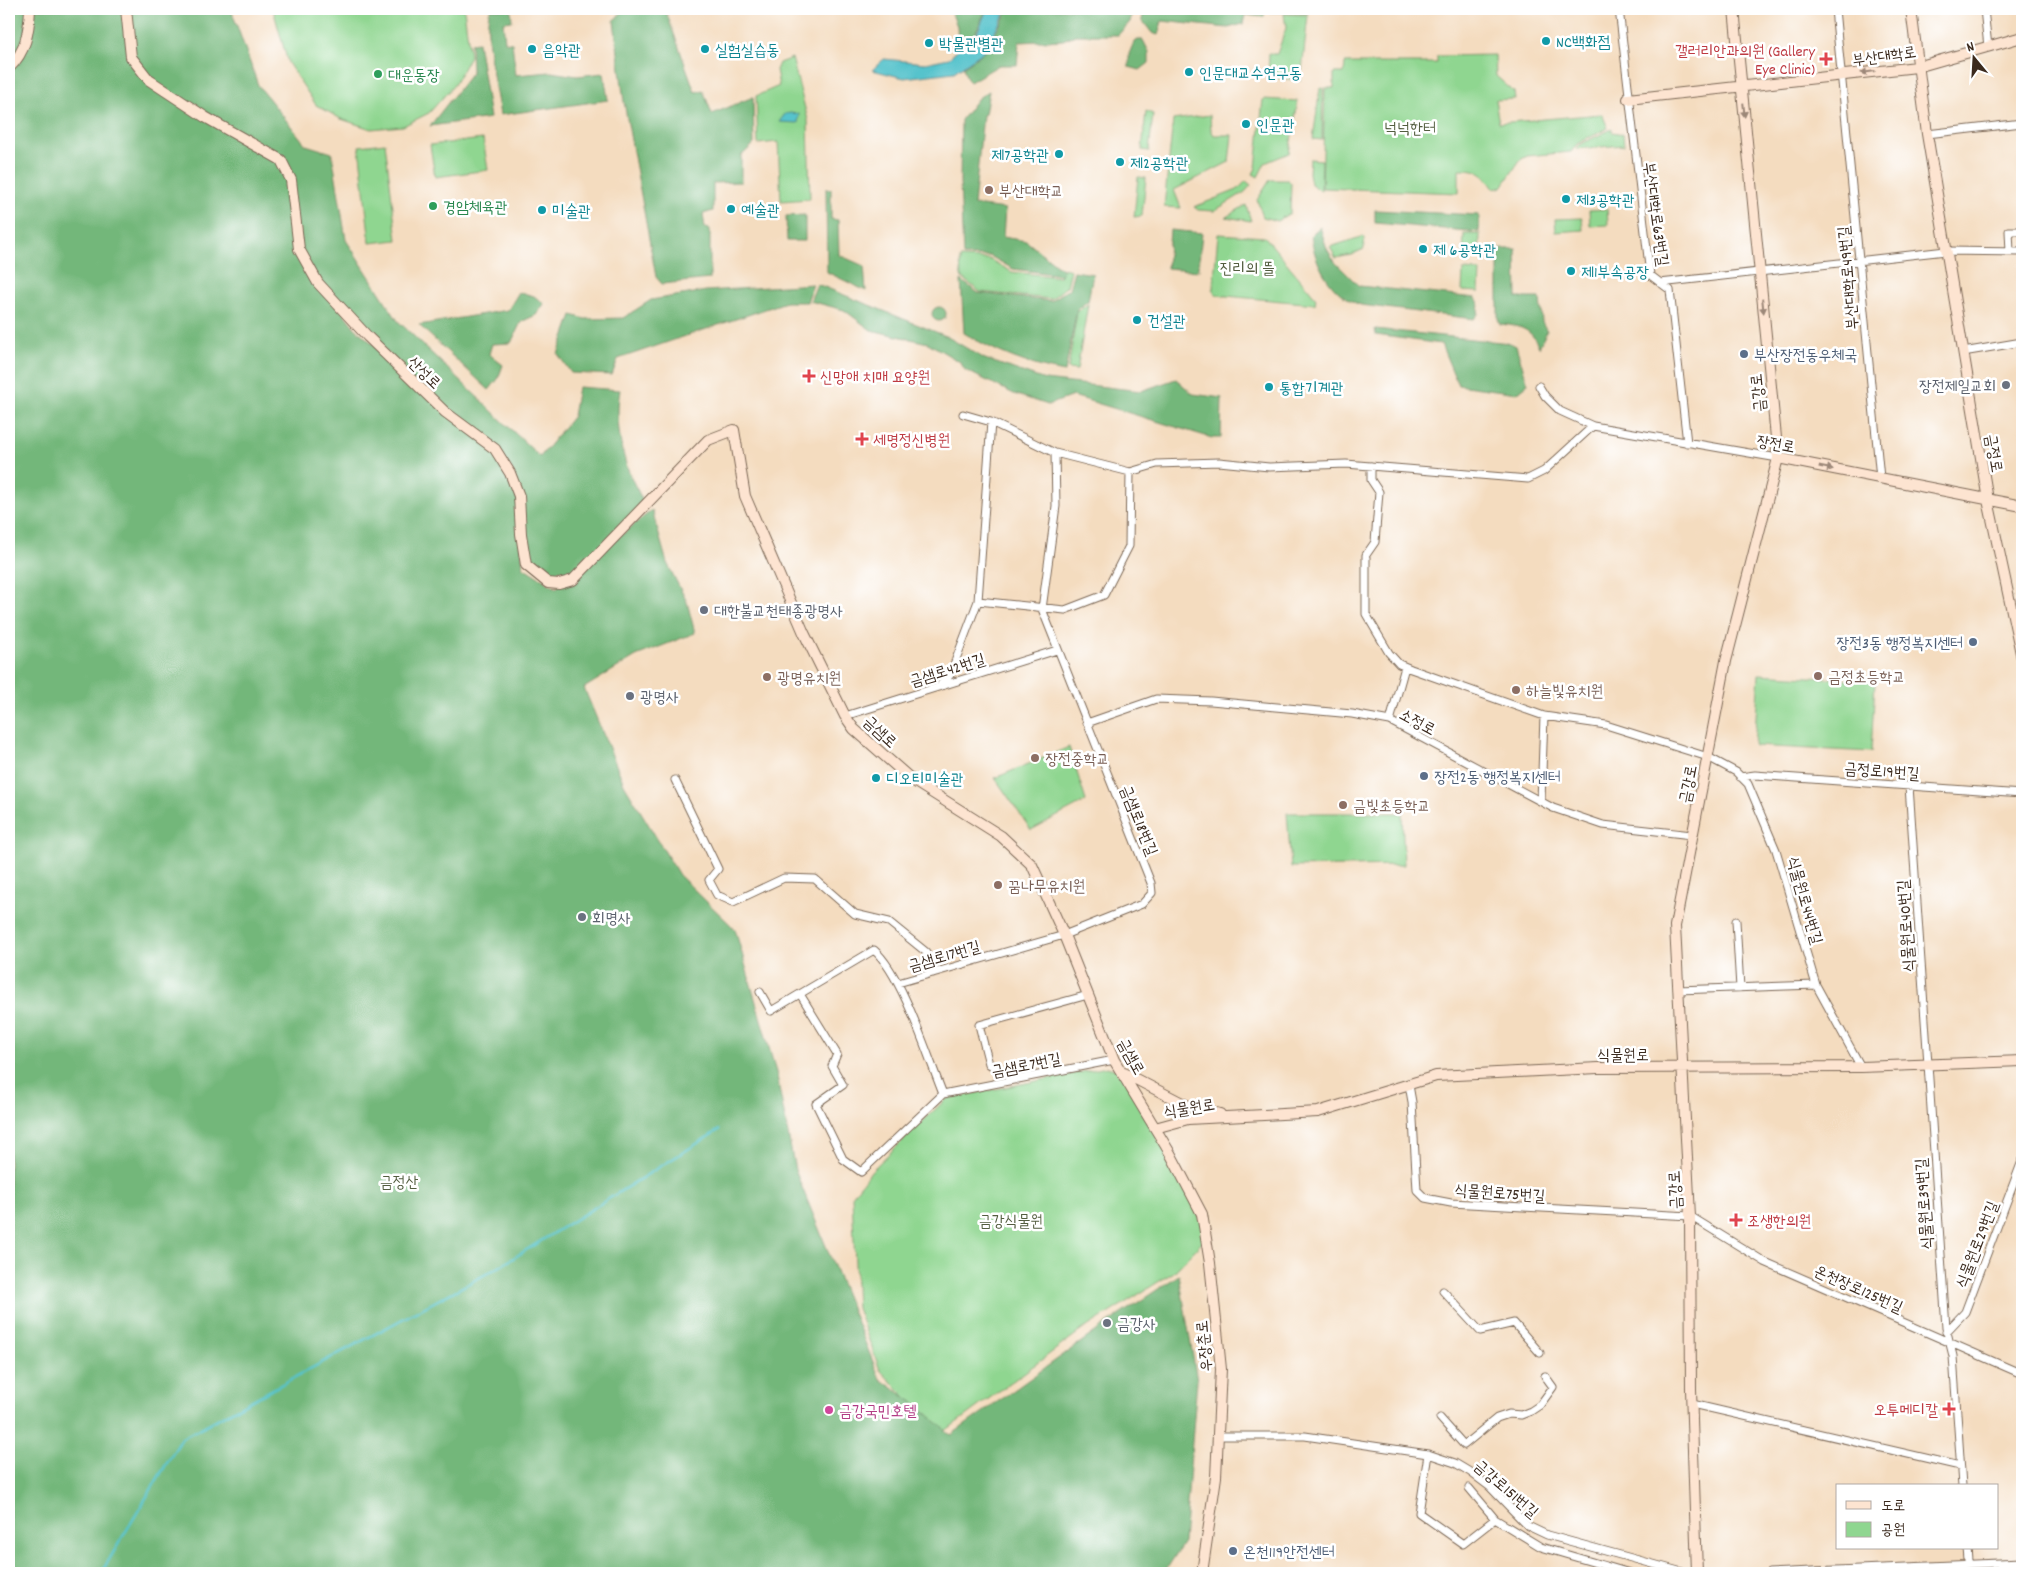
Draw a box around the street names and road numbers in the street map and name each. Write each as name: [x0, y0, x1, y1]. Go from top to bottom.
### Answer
street label: 부산대학로: [1851, 42, 1918, 73]
street label: 부산대학로63번길: [1636, 161, 1673, 268]
street label: 부산대학로49번길: [1833, 225, 1865, 331]
street label: 산성로: [401, 352, 445, 395]
street label: 금강로: [1746, 372, 1773, 413]
street label: 장전로: [1755, 431, 1797, 460]
street label: 금정로: [1978, 432, 2007, 474]
street label: 금샘로42번길: [907, 649, 989, 694]
street label: 소정로: [1394, 704, 1439, 742]
street label: 금샘로: [857, 711, 901, 754]
street label: 금정로19번길: [1844, 758, 1920, 787]
street label: 금강로: [1674, 763, 1704, 806]
street label: 금샘로18번길: [1113, 782, 1162, 860]
street label: 식물원로44번길: [1780, 854, 1827, 947]
street label: 식물원로40번길: [1893, 879, 1922, 973]
street label: 금샘로17번길: [906, 936, 984, 979]
street label: 금샘로: [1110, 1035, 1149, 1080]
street label: 식물원로: [1597, 1045, 1649, 1068]
street label: 금샘로7번길: [990, 1048, 1063, 1084]
street label: 식물원로: [1162, 1094, 1217, 1125]
street label: 식물원로39번길: [1911, 1157, 1940, 1250]
street label: 금강로: [1664, 1170, 1689, 1210]
street label: 식물원로75번길: [1454, 1180, 1546, 1209]
street label: 식물원로29번길: [1951, 1198, 2006, 1292]
street label: 온천장로125번길: [1810, 1260, 1906, 1320]
street label: 우장춘로: [1192, 1319, 1219, 1372]
street label: 금강로151번길: [1468, 1455, 1543, 1524]

